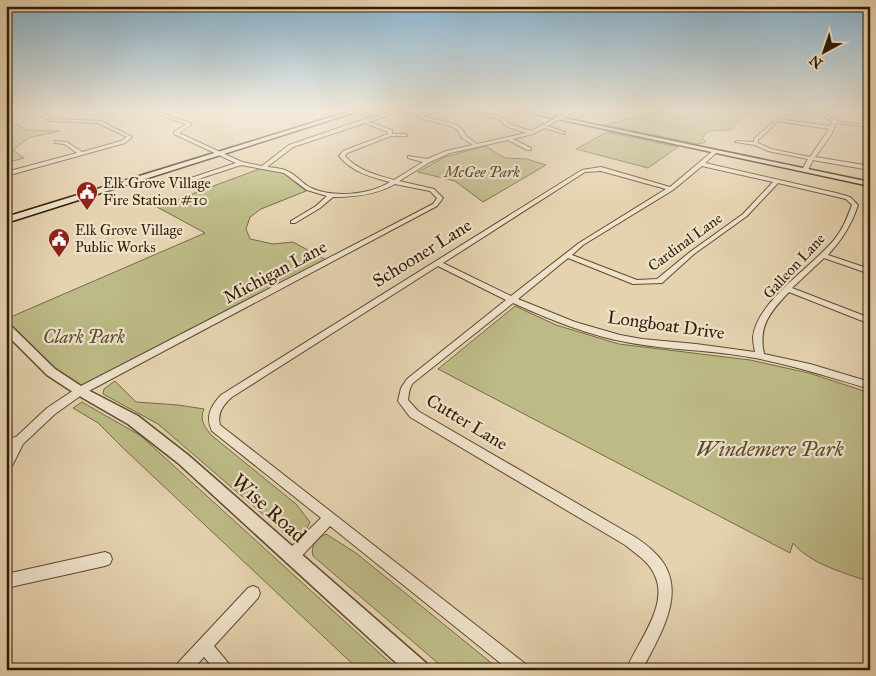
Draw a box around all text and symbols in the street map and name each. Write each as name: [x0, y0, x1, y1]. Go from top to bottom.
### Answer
north arrow: [798, 28, 848, 78]
text: N: [806, 51, 826, 72]
park label: McGee Park: [442, 163, 520, 181]
place label: Elk Grove Village Fire Station #10: [103, 174, 211, 209]
public building icon: Elk Grove Village Fire Station #10: [75, 180, 99, 211]
street label: Cardinal Lane: [644, 209, 726, 275]
street label: Schooner Lane: [369, 214, 475, 292]
place label: Elk Grove Village Public Works: [75, 221, 183, 256]
public building icon: Elk Grove Village Public Works: [47, 227, 71, 258]
street label: Galleon Lane: [759, 230, 829, 302]
street label: Michigan Lane: [220, 236, 331, 309]
street label: Longboat Drive: [606, 306, 726, 345]
park label: Clark Park: [43, 326, 125, 348]
street label: Cutter Lane: [422, 389, 512, 455]
park label: Windemere Park: [696, 436, 845, 462]
street label: Wise Road: [226, 468, 312, 549]

